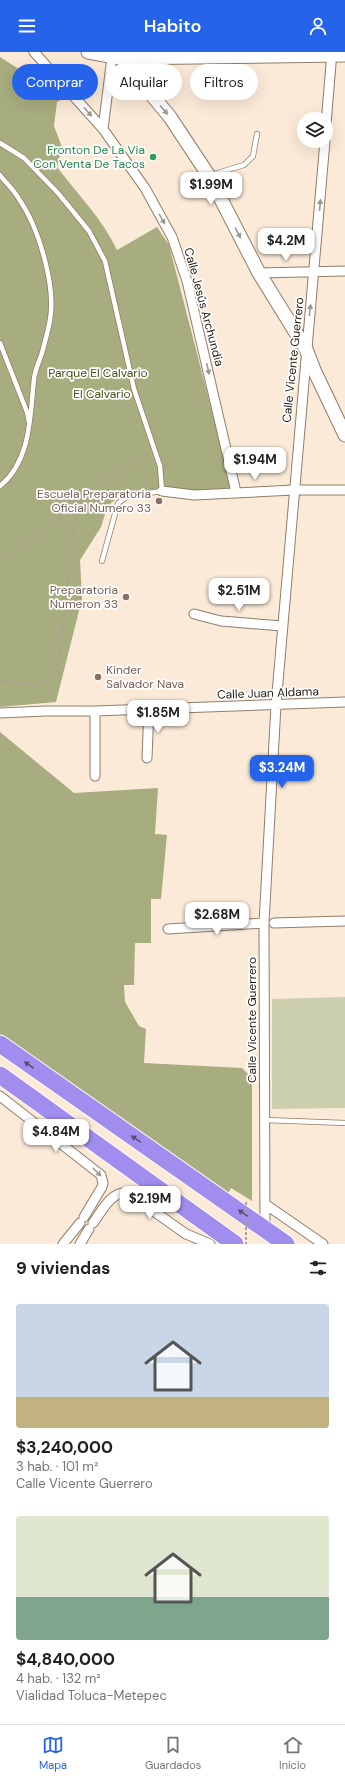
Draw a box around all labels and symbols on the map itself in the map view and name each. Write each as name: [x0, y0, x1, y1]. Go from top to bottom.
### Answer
one-way arrow: [159, 104, 168, 115]
one-way arrow: [83, 107, 93, 117]
place label: Fronton De La Via Con Venta De Tacos: [33, 142, 145, 172]
marker: Fronton De La Via Con Venta De Tacos: [148, 152, 158, 162]
pin: $1.99M: [178, 172, 244, 206]
one-way arrow: [316, 199, 323, 211]
one-way arrow: [159, 213, 165, 225]
one-way arrow: [235, 227, 241, 238]
pin: $4.2M: [258, 228, 314, 262]
street label: Calle Jesús Archundia: [180, 246, 228, 368]
street label: Calle Vicente Guerrero: [278, 296, 308, 424]
one-way arrow: [307, 304, 313, 316]
one-way arrow: [205, 363, 211, 375]
park label: Parque El Calvario: [48, 365, 148, 381]
park label: El Calvario: [73, 386, 131, 402]
pin: $1.94M: [222, 447, 288, 481]
place label: Escuela Preparatoria Oficial Numero 33: [37, 486, 151, 516]
marker: Escuela Preparatoria Oficial Numero 33: [154, 496, 164, 506]
pin: $2.51M: [206, 578, 272, 612]
place label: Preparatoria Numeron 33: [50, 582, 118, 612]
marker: Preparatoria Numeron 33: [121, 592, 131, 602]
place label: Kinder Salvador Nava: [106, 662, 184, 692]
marker: Kinder Salvador Nava: [93, 672, 103, 682]
street label: Calle Juan Aldama: [217, 683, 319, 703]
pin: $1.85M: [125, 700, 191, 734]
pin: $3.24M: [249, 755, 315, 789]
pin: $2.68M: [184, 902, 250, 936]
street label: Calle Vicente Guerrero: [244, 957, 260, 1083]
one-way arrow: [24, 1061, 35, 1069]
pin: $4.84M: [23, 1119, 89, 1153]
one-way arrow: [131, 1135, 142, 1143]
one-way arrow: [92, 1167, 102, 1177]
pin: $2.19M: [117, 1186, 183, 1220]
one-way arrow: [238, 1209, 248, 1217]

